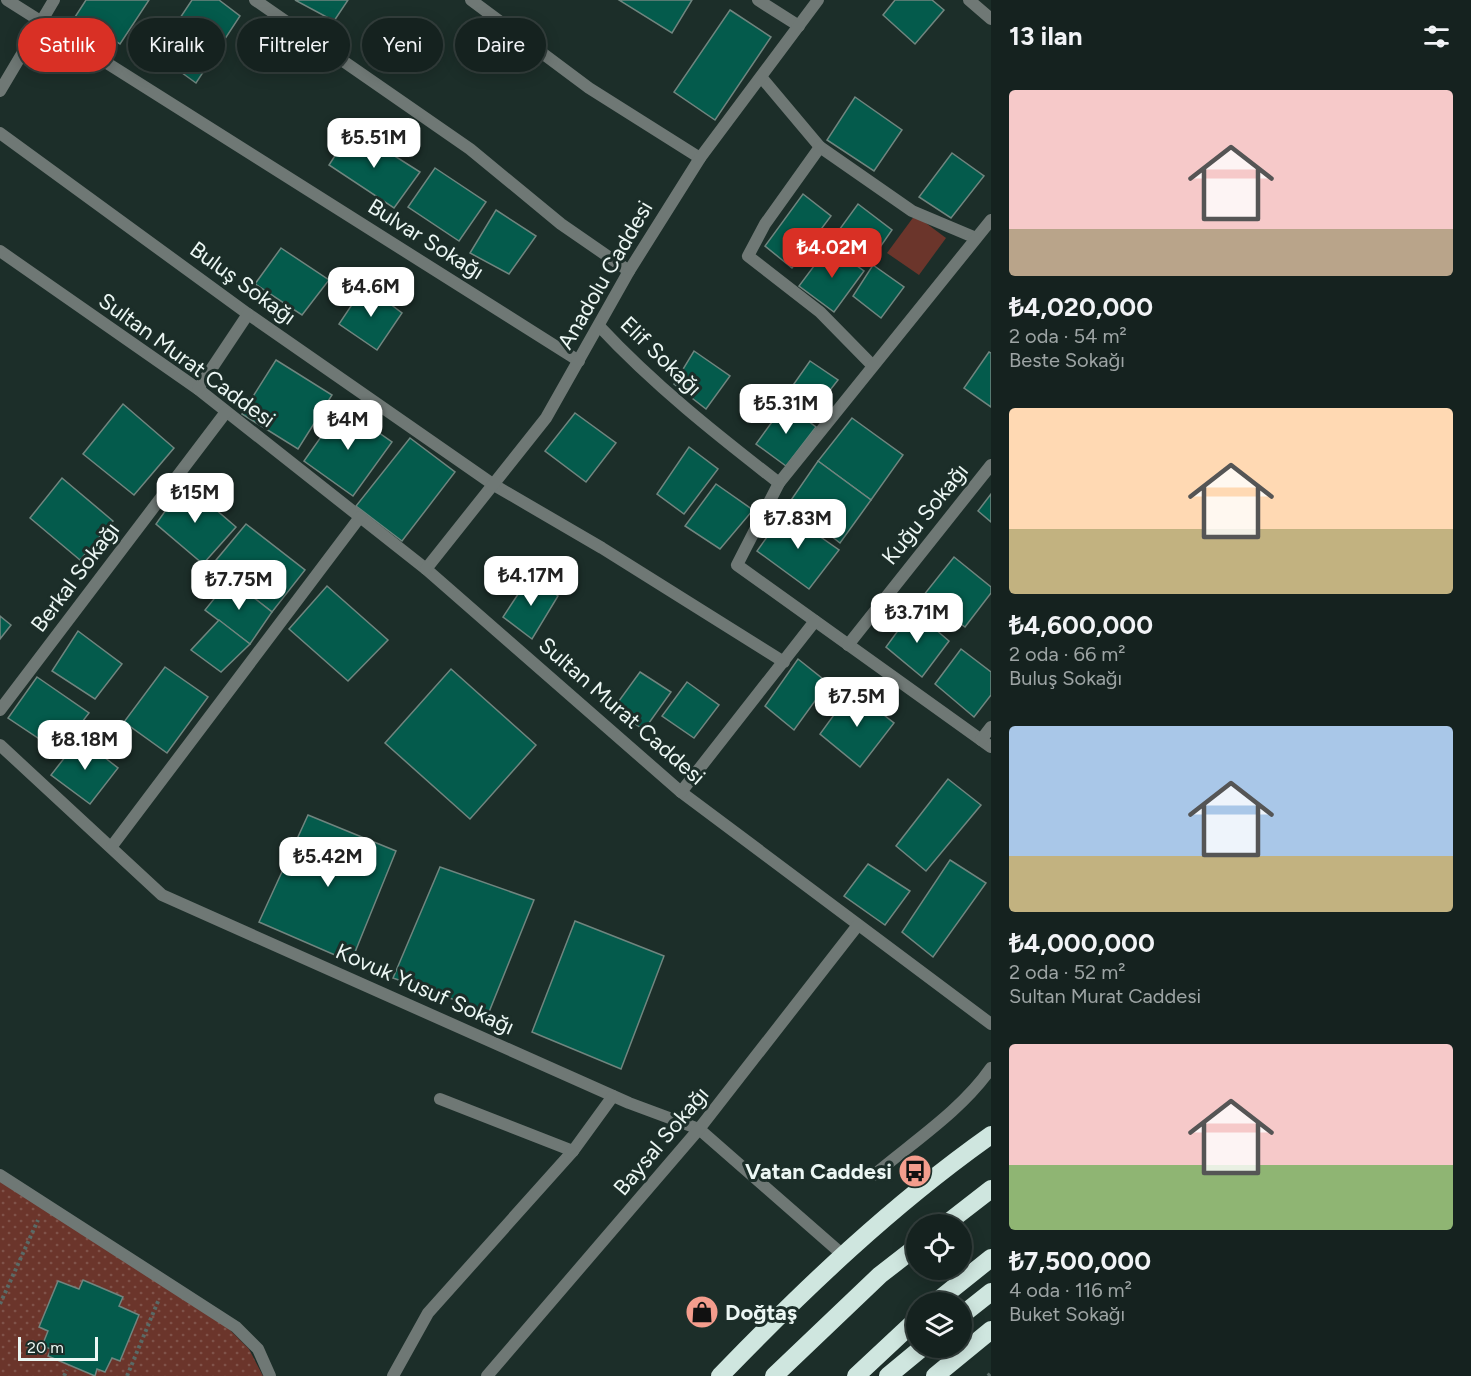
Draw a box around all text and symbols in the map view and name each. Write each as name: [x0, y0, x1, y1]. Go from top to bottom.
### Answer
chip: Satılık: [18, 18, 116, 72]
chip: Kiralık: [128, 18, 225, 72]
chip: Filtreler: [237, 18, 350, 72]
chip: Yeni: [362, 18, 443, 72]
chip: Daire: [455, 18, 546, 72]
text: 13 ilan: [1009, 20, 1082, 52]
icon: filters: [1420, 20, 1453, 53]
pin: ₺5.51M: [325, 118, 423, 169]
text: ₺5.51M: [341, 125, 407, 149]
icon: home: [1177, 129, 1285, 237]
street label: Bulvar Sokağı: [363, 193, 489, 285]
street label: Anadolu Caddesi: [552, 196, 658, 354]
pin: ₺4.02M: [783, 228, 881, 279]
street label: Buluş Sokağı: [185, 235, 301, 331]
text: ₺4.02M: [797, 235, 867, 259]
pin: ₺4.6M: [329, 267, 413, 318]
text: ₺4.6M: [342, 274, 400, 298]
street label: Sultan Murat Caddesi: [94, 287, 280, 433]
text: ₺4,020,000: [1009, 291, 1153, 323]
street label: Elif Sokağı: [615, 311, 707, 401]
text: 2 oda · 54 m²: [1009, 324, 1127, 348]
text: Beste Sokağı: [1009, 348, 1125, 372]
pin: ₺5.31M: [737, 384, 835, 435]
text: ₺5.31M: [754, 391, 818, 415]
pin: ₺4M: [319, 400, 377, 451]
text: ₺4M: [327, 407, 369, 431]
icon: home: [1177, 447, 1285, 555]
street label: Kuğu Sokağı: [876, 458, 974, 570]
pin: ₺15M: [159, 473, 231, 524]
text: ₺15M: [171, 480, 219, 504]
pin: ₺7.83M: [749, 499, 847, 550]
text: ₺7.83M: [764, 506, 832, 530]
street label: Berkal Sokağı: [25, 517, 125, 637]
pin: ₺4.17M: [482, 556, 580, 607]
pin: ₺7.75M: [190, 560, 288, 611]
text: ₺4.17M: [498, 563, 564, 587]
text: ₺7.75M: [205, 567, 273, 591]
pin: ₺3.71M: [868, 593, 966, 644]
text: ₺3.71M: [885, 600, 949, 624]
text: ₺4,600,000: [1009, 609, 1153, 641]
street label: Sultan Murat Caddesi: [533, 631, 711, 791]
text: 2 oda · 66 m²: [1009, 642, 1125, 666]
text: Buluş Sokağı: [1009, 666, 1122, 690]
pin: ₺7.5M: [815, 677, 899, 728]
text: ₺7.5M: [829, 684, 885, 708]
pin: ₺8.18M: [36, 720, 134, 771]
text: ₺8.18M: [52, 727, 118, 751]
icon: home: [1177, 765, 1285, 873]
pin: ₺5.42M: [279, 837, 377, 888]
text: ₺5.42M: [293, 844, 363, 868]
text: ₺4,000,000: [1009, 927, 1155, 959]
street label: Kovuk Yusuf Sokağı: [332, 938, 518, 1040]
text: 2 oda · 52 m²: [1009, 960, 1125, 984]
text: Sultan Murat Caddesi: [1009, 984, 1201, 1008]
street label: Baysal Sokağı: [608, 1081, 714, 1201]
icon: home: [1177, 1083, 1285, 1191]
bus stop icon: Vatan Caddesi: [897, 1153, 933, 1189]
place label: Vatan Caddesi: [745, 1158, 892, 1185]
map controls: [906, 1214, 972, 1358]
button: locate: [906, 1214, 972, 1280]
text: ₺7,500,000: [1009, 1245, 1151, 1277]
text: 4 oda · 116 m²: [1009, 1278, 1132, 1302]
button: layers: [906, 1292, 972, 1358]
shop icon: Doğtaş: [684, 1294, 720, 1330]
place label: Doğtaş: [725, 1299, 797, 1326]
text: Buket Sokağı: [1009, 1302, 1125, 1326]
scale bar: [18, 1334, 98, 1362]
text: 20 m: [27, 1338, 64, 1357]

